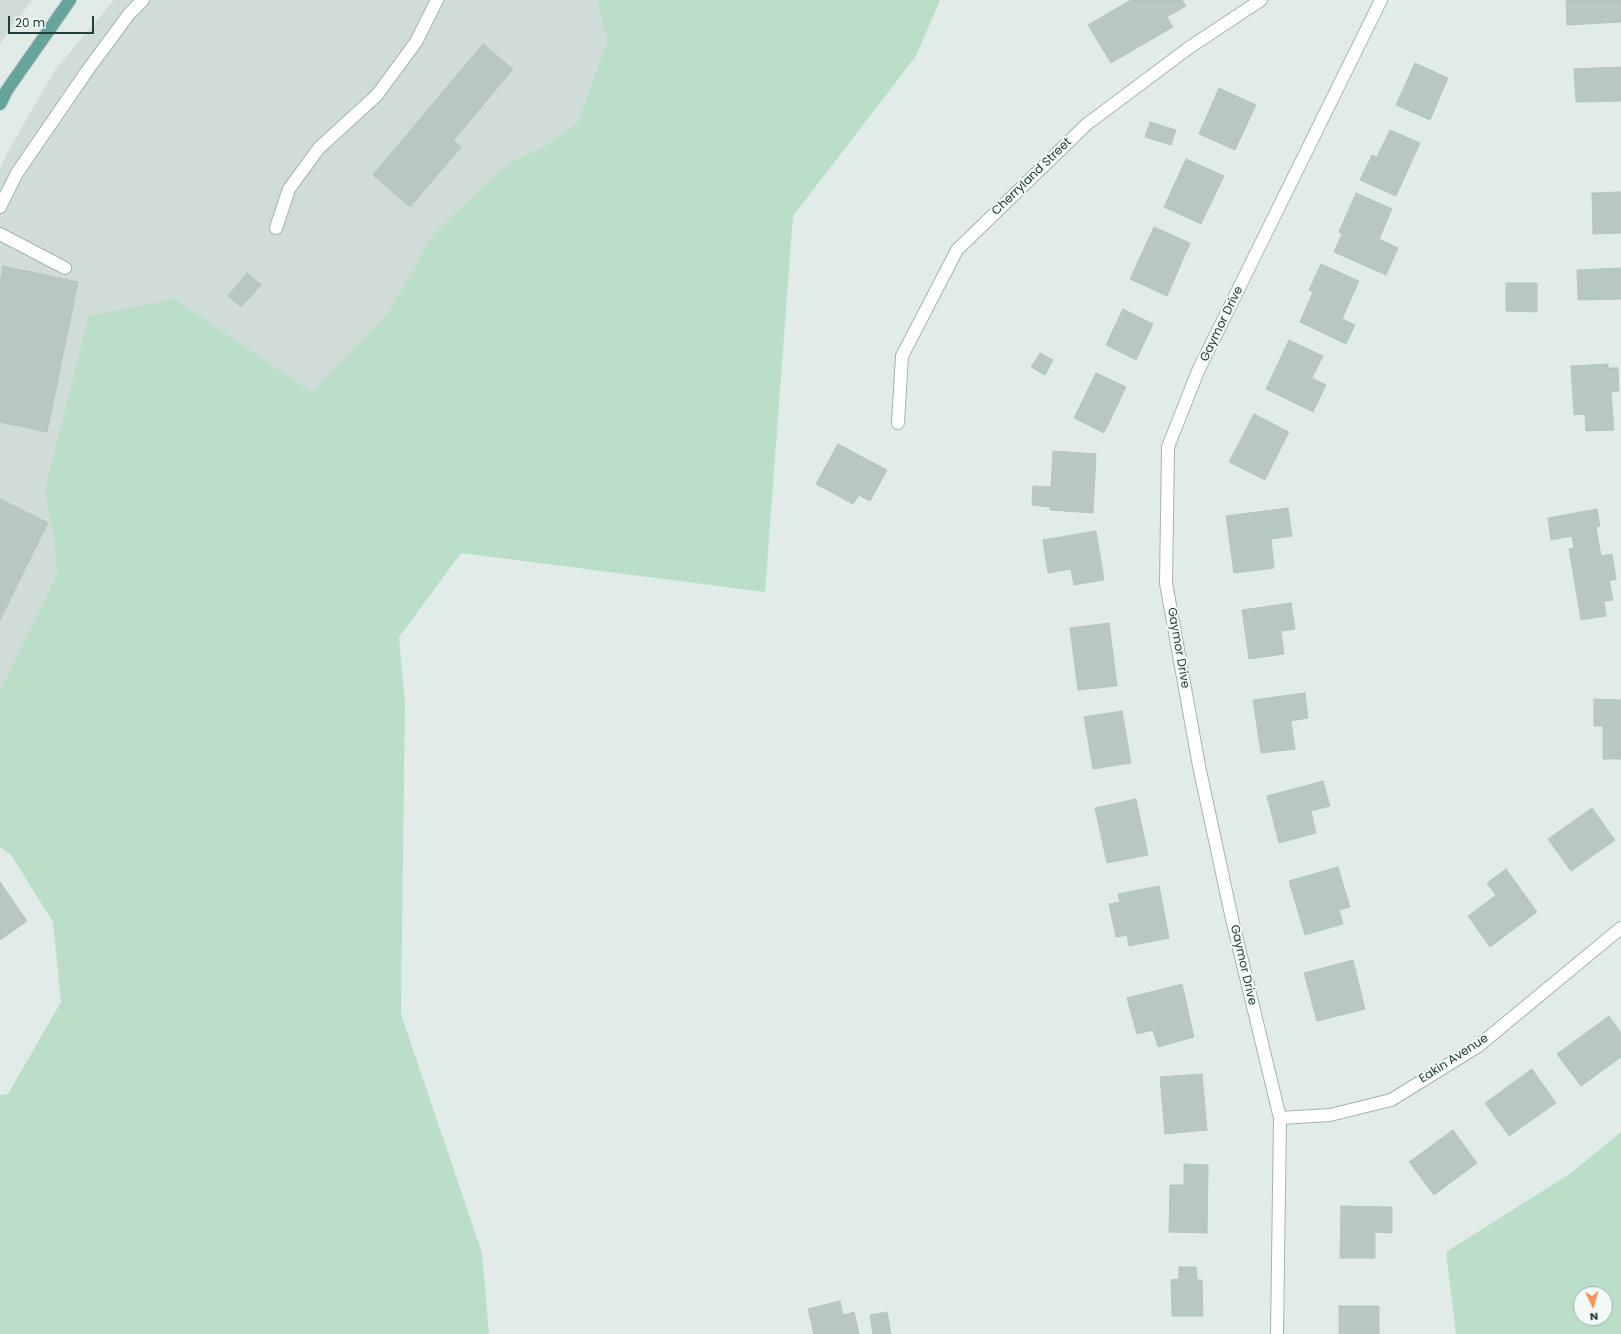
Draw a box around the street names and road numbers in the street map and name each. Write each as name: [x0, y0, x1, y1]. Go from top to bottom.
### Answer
street label: Cherryland Street: [989, 135, 1075, 219]
street label: Gaymor Drive: [1198, 284, 1246, 364]
street label: Gaymor Drive: [1164, 606, 1192, 690]
street label: Gaymor Drive: [1227, 923, 1259, 1007]
street label: Eakin Avenue: [1417, 1031, 1491, 1087]

